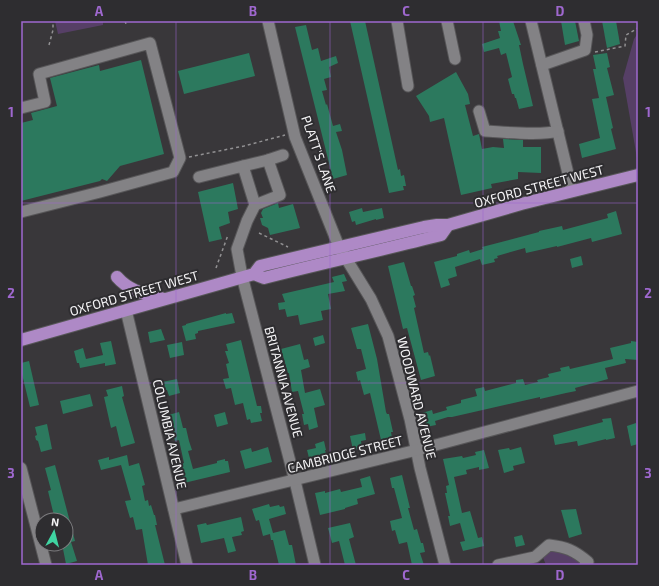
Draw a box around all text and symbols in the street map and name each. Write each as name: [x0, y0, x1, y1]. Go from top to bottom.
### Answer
text: A: [95, 3, 104, 19]
text: B: [249, 3, 257, 19]
text: C: [402, 3, 410, 19]
text: D: [556, 3, 565, 19]
text: 1: [8, 104, 14, 120]
text: 1: [645, 104, 651, 120]
street label: PLATT'S LANE: [298, 113, 340, 195]
street label: OXFORD STREET WEST: [472, 161, 606, 211]
street label: OXFORD STREET WEST: [68, 267, 201, 319]
text: 2: [7, 285, 15, 301]
text: 2: [644, 285, 652, 301]
street label: BRITANNIA AVENUE: [261, 325, 307, 439]
street label: WOODWARD AVENUE: [394, 335, 440, 461]
street label: COLUMBIA AVENUE: [150, 378, 190, 490]
street label: CAMBRIDGE STREET: [286, 432, 405, 476]
text: 3: [7, 465, 15, 481]
text: 3: [644, 465, 652, 481]
north arrow: [34, 512, 74, 552]
text: N: [51, 515, 60, 529]
text: A: [95, 567, 104, 583]
text: B: [249, 567, 257, 583]
text: C: [402, 567, 410, 583]
text: D: [556, 567, 565, 583]

